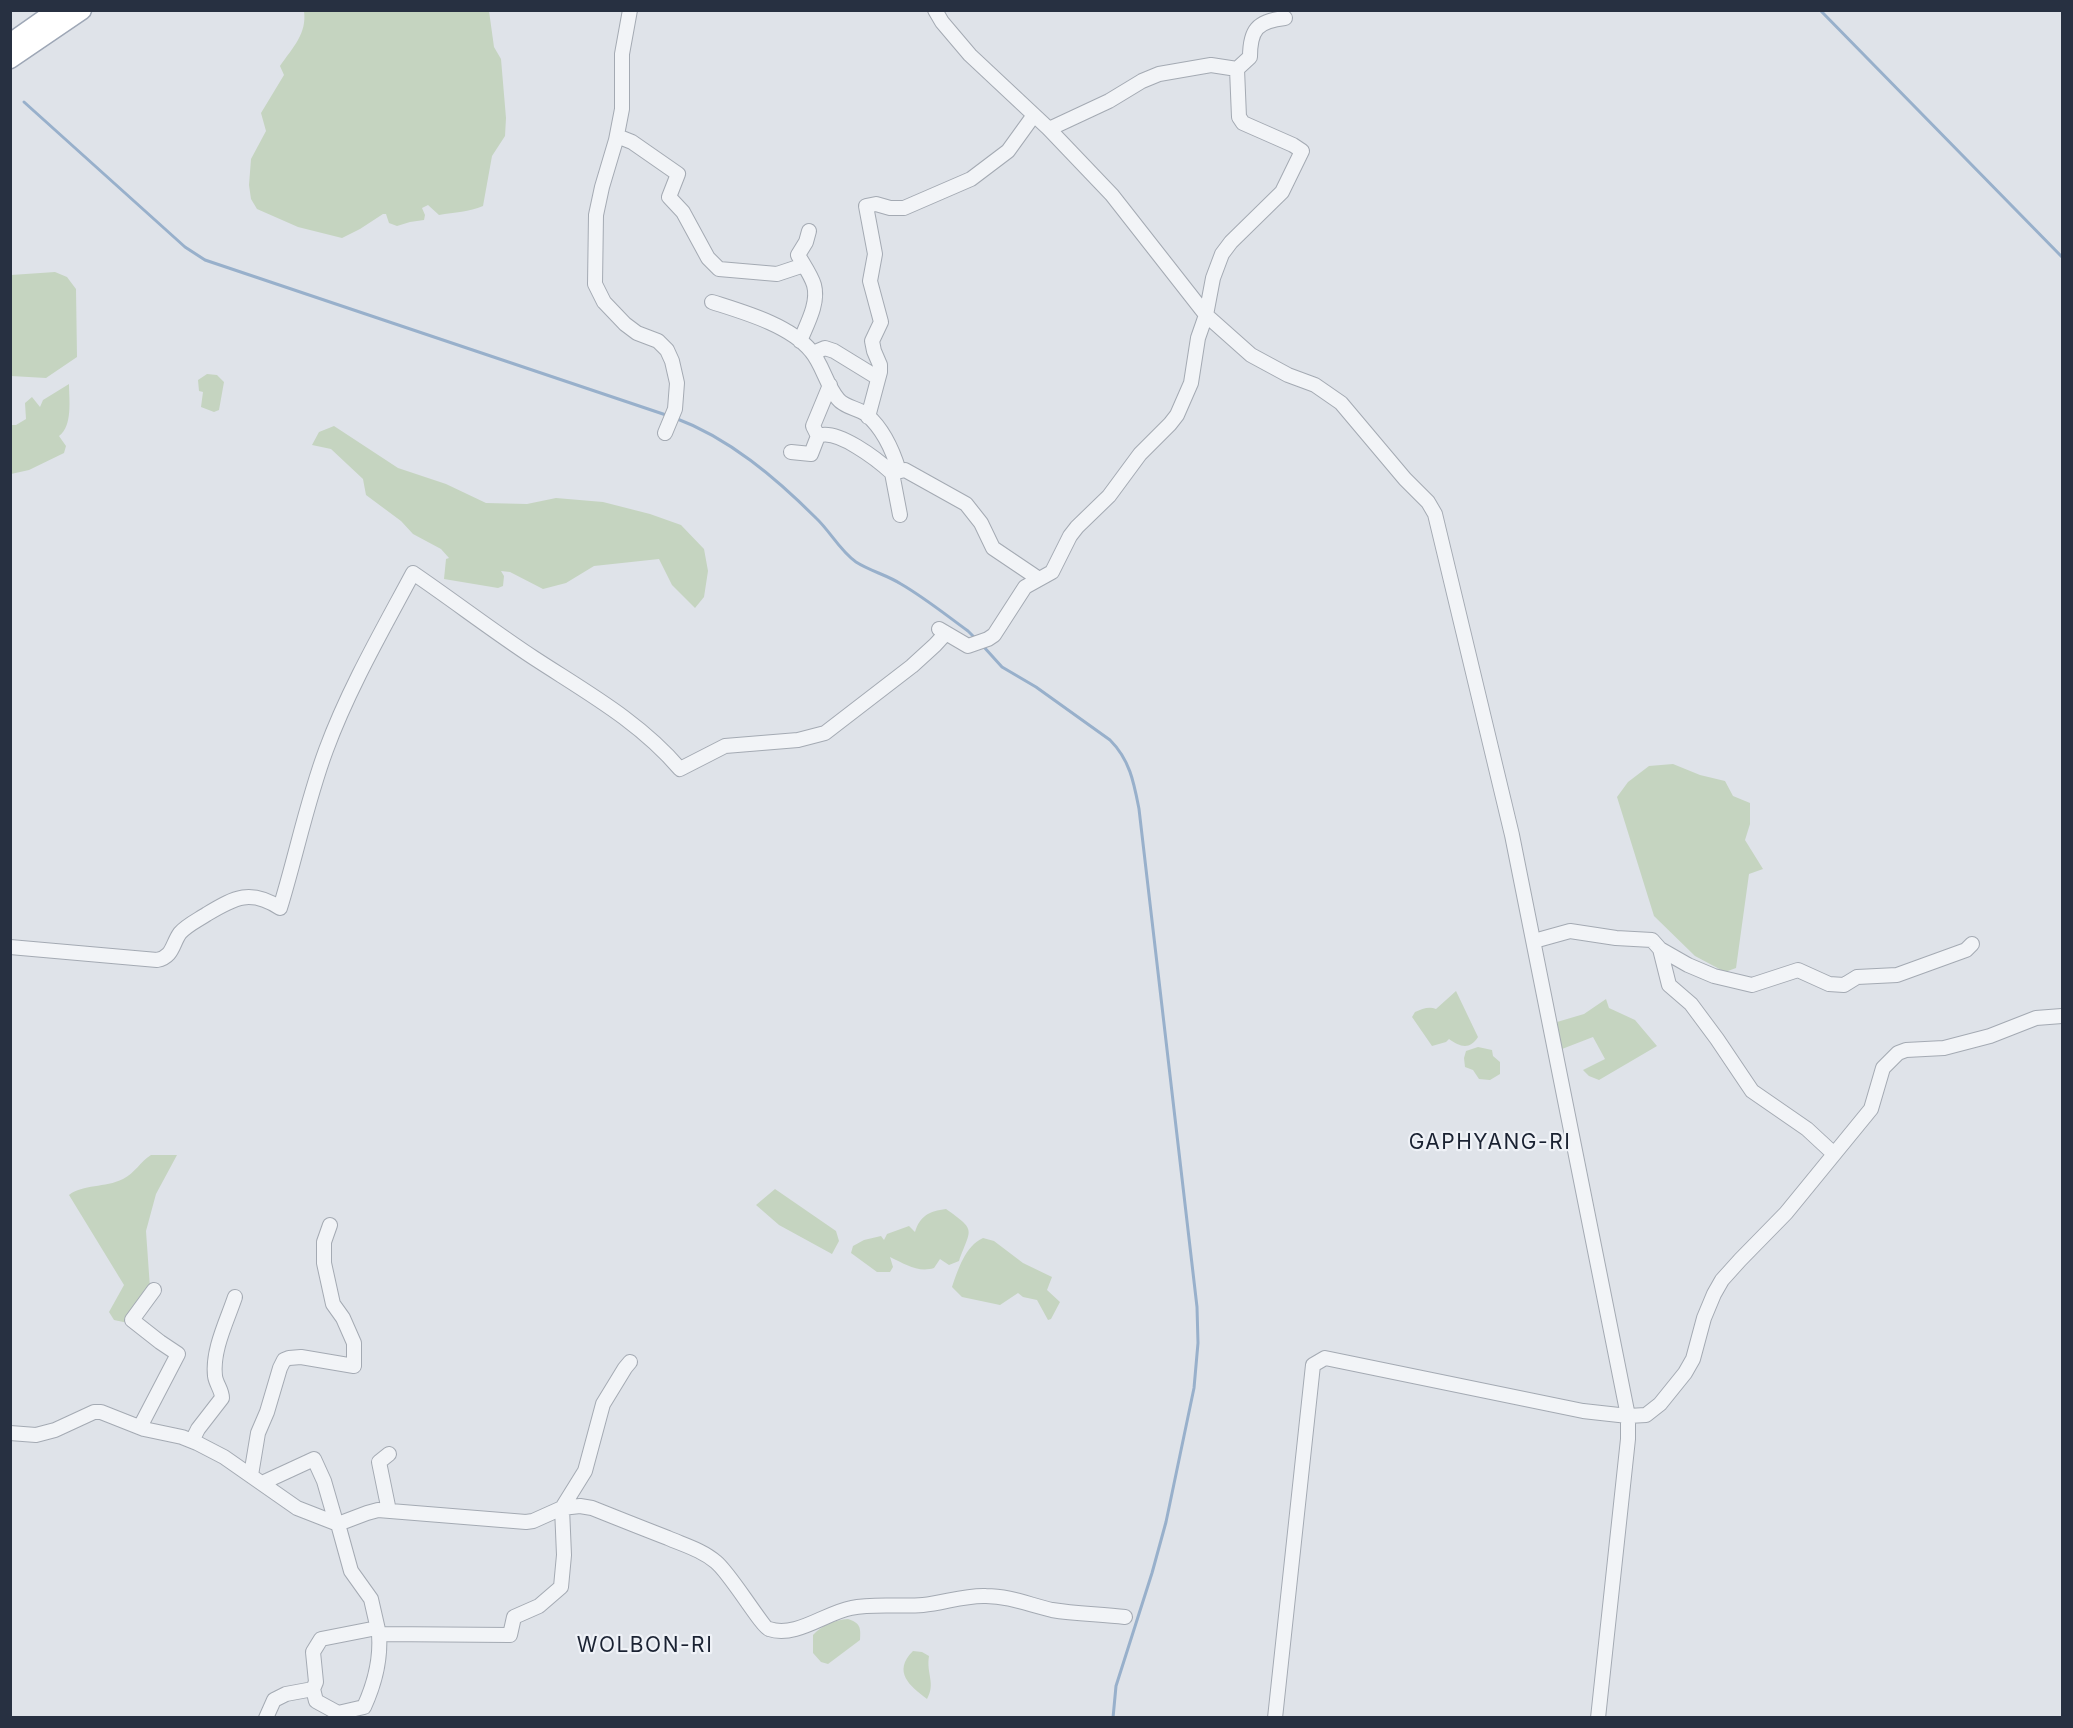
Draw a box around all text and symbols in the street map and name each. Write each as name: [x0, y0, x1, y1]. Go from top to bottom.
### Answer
district label: GAPHYANG-RI: [1409, 1130, 1571, 1156]
district label: WOLBON-RI: [577, 1633, 713, 1659]

